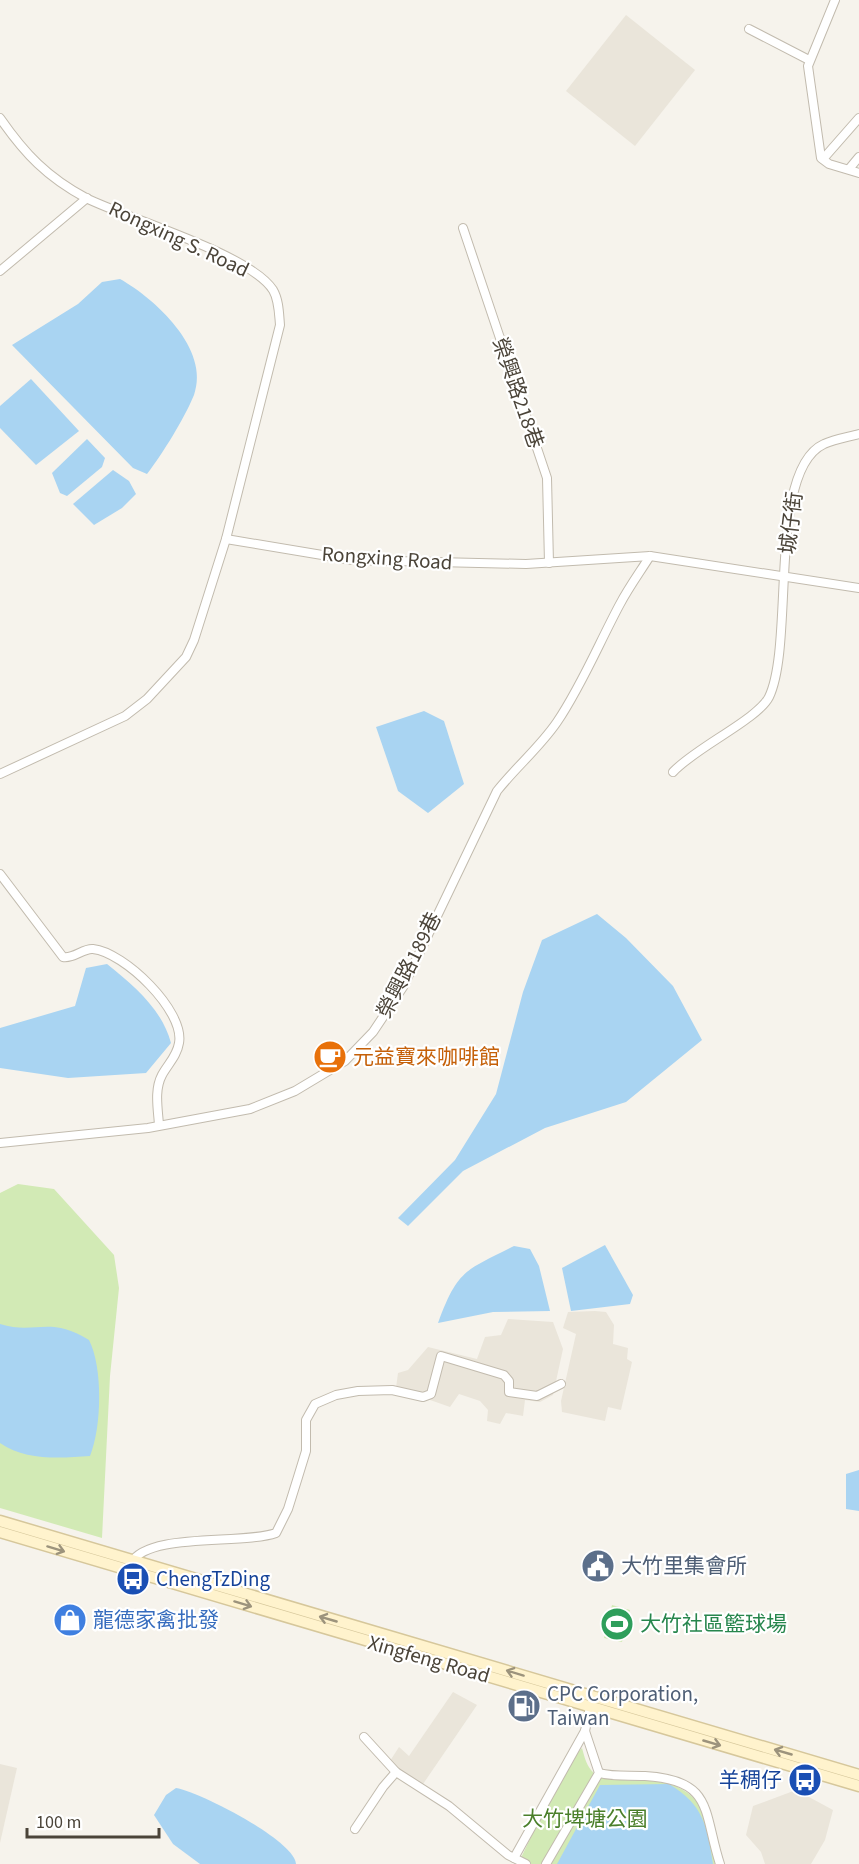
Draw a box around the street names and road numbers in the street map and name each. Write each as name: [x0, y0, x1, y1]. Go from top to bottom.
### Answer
street label: Rongxing S. Road: [104, 193, 254, 285]
street label: 榮興路218巷: [485, 334, 551, 452]
street label: 城仔街: [772, 490, 810, 556]
street label: Rongxing Road: [321, 538, 453, 578]
street label: 榮興路189巷: [369, 907, 449, 1023]
street label: Xingfeng Road: [364, 1627, 494, 1691]

